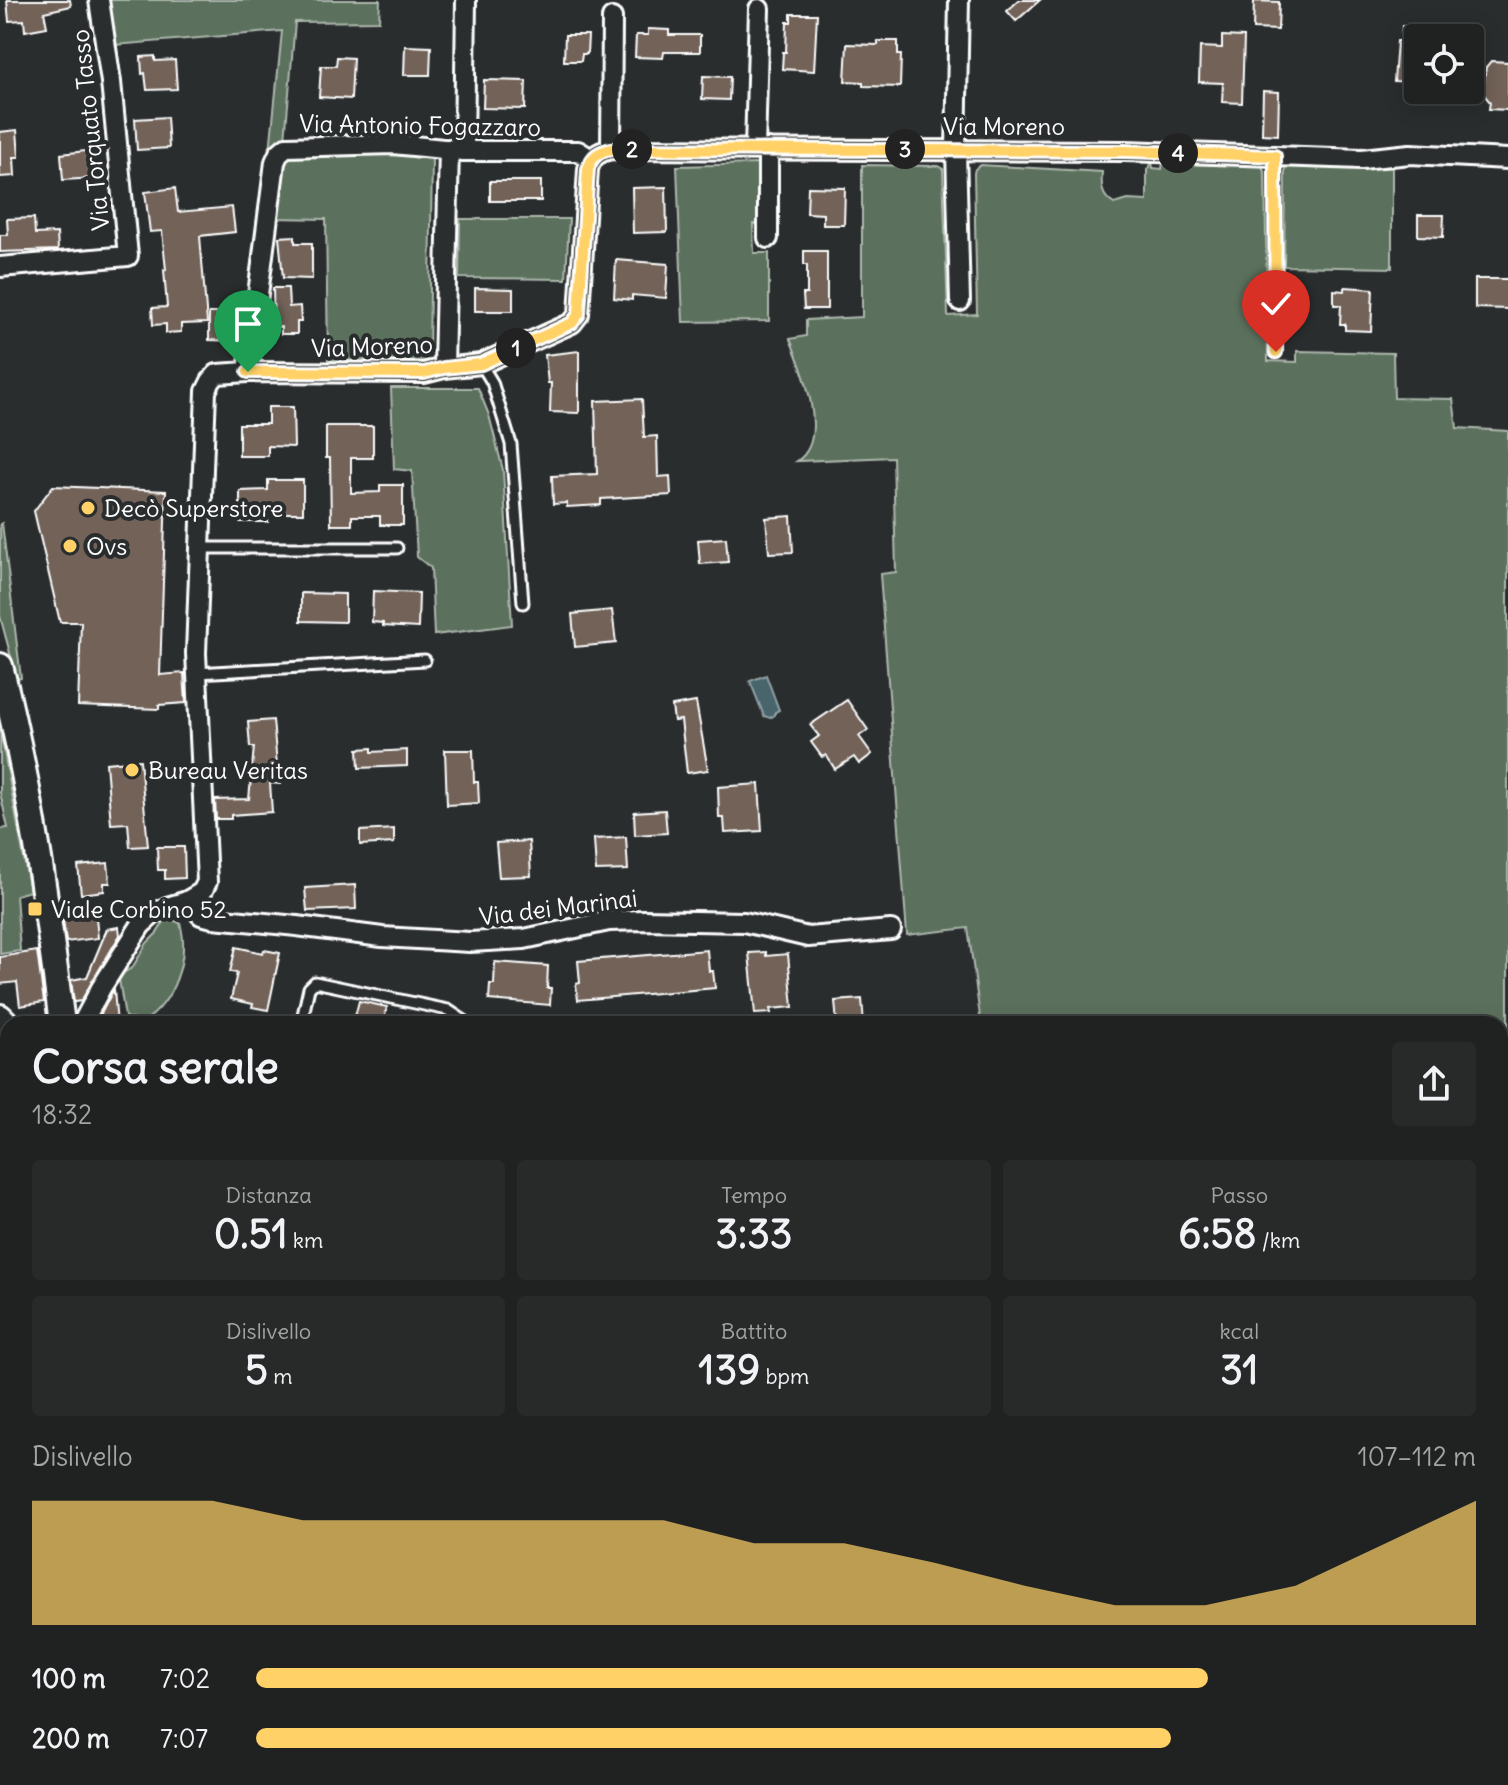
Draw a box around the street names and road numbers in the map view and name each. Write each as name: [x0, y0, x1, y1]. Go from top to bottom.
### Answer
street label: Via Torquato Tasso: [65, 28, 115, 232]
street label: Via Antonio Fogazzaro: [299, 108, 541, 142]
street label: Via Moreno: [943, 111, 1065, 141]
street label: Via Moreno: [311, 329, 433, 363]
street label: Via dei Marinai: [477, 882, 639, 932]

